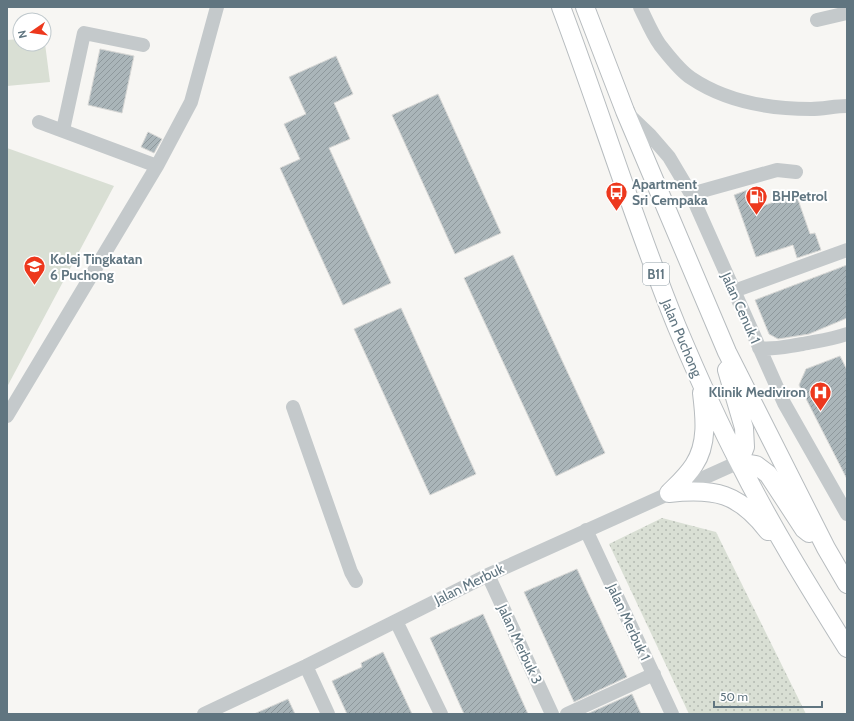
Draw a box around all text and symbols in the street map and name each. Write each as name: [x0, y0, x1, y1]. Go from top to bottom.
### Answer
north arrow: [12, 12, 52, 52]
text: N: [15, 29, 30, 40]
place label: Apartment Sri Cempaka: [632, 175, 708, 209]
bus stop icon: Apartment Sri Cempaka: [603, 179, 629, 212]
fuel station icon: BHPetrol: [744, 183, 770, 216]
place label: BHPetrol: [772, 187, 828, 205]
place label: Kolej Tingkatan 6 Puchong: [50, 250, 142, 284]
school or university icon: Kolej Tingkatan 6 Puchong: [21, 254, 47, 287]
road number: B11: [643, 263, 669, 285]
street label: Jalan Cenuk 1: [717, 269, 765, 346]
street label: Jalan Puchong: [657, 295, 707, 381]
hospital icon: Klinik Mediviron: [808, 379, 834, 412]
place label: Klinik Mediviron: [709, 383, 806, 401]
street label: Jalan Merbuk: [430, 559, 507, 609]
street label: Jalan Merbuk 1: [603, 580, 655, 663]
street label: Jalan Merbuk 3: [493, 600, 546, 687]
scale bar: [714, 683, 822, 709]
text: 50 m: [720, 689, 748, 704]

